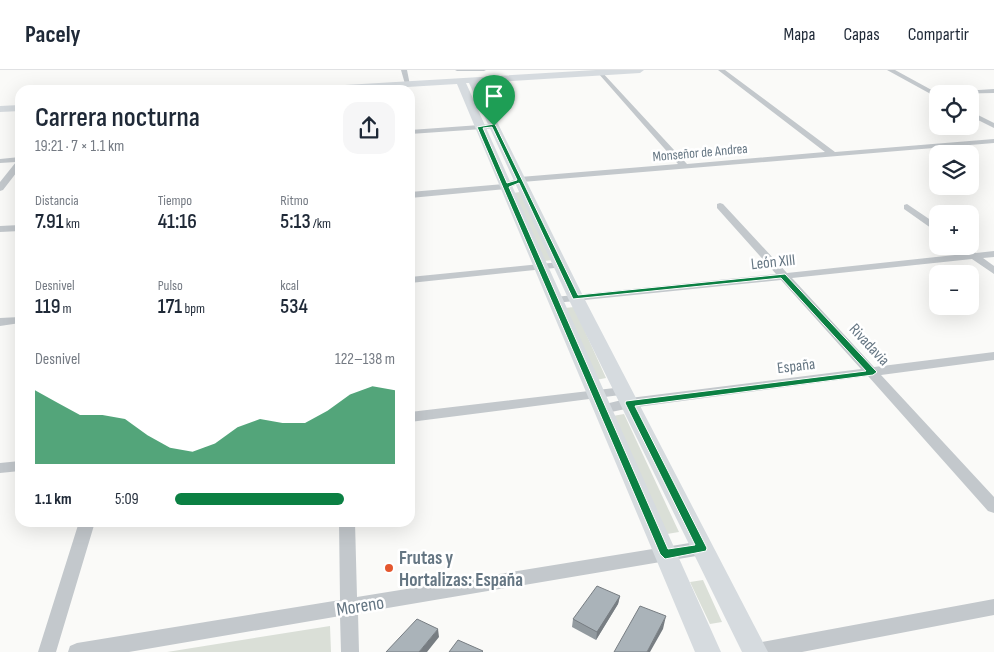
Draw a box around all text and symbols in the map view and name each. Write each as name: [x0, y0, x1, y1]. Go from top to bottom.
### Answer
text: Pacely: [25, 20, 81, 49]
text: Mapa: [783, 24, 815, 45]
text: Capas: [843, 24, 880, 45]
text: Compartir: [908, 24, 969, 45]
pin: [473, 75, 515, 126]
icon: arrive: [480, 82, 508, 110]
map controls: [929, 85, 979, 315]
button: locate: [929, 85, 979, 135]
text: Carrera nocturna: [35, 101, 200, 134]
button: share: [343, 102, 395, 154]
text: 19:21 · 7 × 1.1 km: [35, 137, 124, 156]
street label: Monseñor de Andrea: [652, 140, 748, 165]
button: layers: [929, 145, 979, 195]
text: Distancia: [35, 192, 79, 209]
text: Tiempo: [158, 192, 192, 209]
text: Ritmo: [280, 192, 308, 209]
button: +: [929, 205, 979, 255]
text: 7.91: [35, 209, 64, 234]
text: 41:16: [158, 209, 197, 234]
text: 5:13: [280, 209, 311, 234]
text: km: [64, 215, 80, 232]
text: /km: [311, 215, 331, 232]
street label: León XIII: [750, 251, 796, 274]
button: −: [929, 265, 979, 315]
text: Desnivel: [35, 277, 75, 294]
text: Pulso: [158, 277, 183, 294]
text: kcal: [280, 277, 299, 294]
text: 119: [35, 294, 60, 319]
text: 171: [158, 294, 182, 319]
text: 534: [280, 294, 308, 319]
text: m: [60, 300, 72, 317]
text: bpm: [182, 300, 205, 317]
street label: Rivadavia: [845, 320, 893, 370]
text: Desnivel: [35, 350, 80, 369]
text: 122–138 m: [335, 350, 395, 369]
street label: España: [776, 355, 816, 378]
text: 1.1 km: [35, 490, 72, 509]
text: 5:09: [115, 490, 139, 509]
place label: Frutas y Hortalizas: España: [399, 547, 523, 592]
marker: Frutas y Hortalizas: España: [383, 562, 395, 574]
street label: Moreno: [335, 591, 386, 622]

